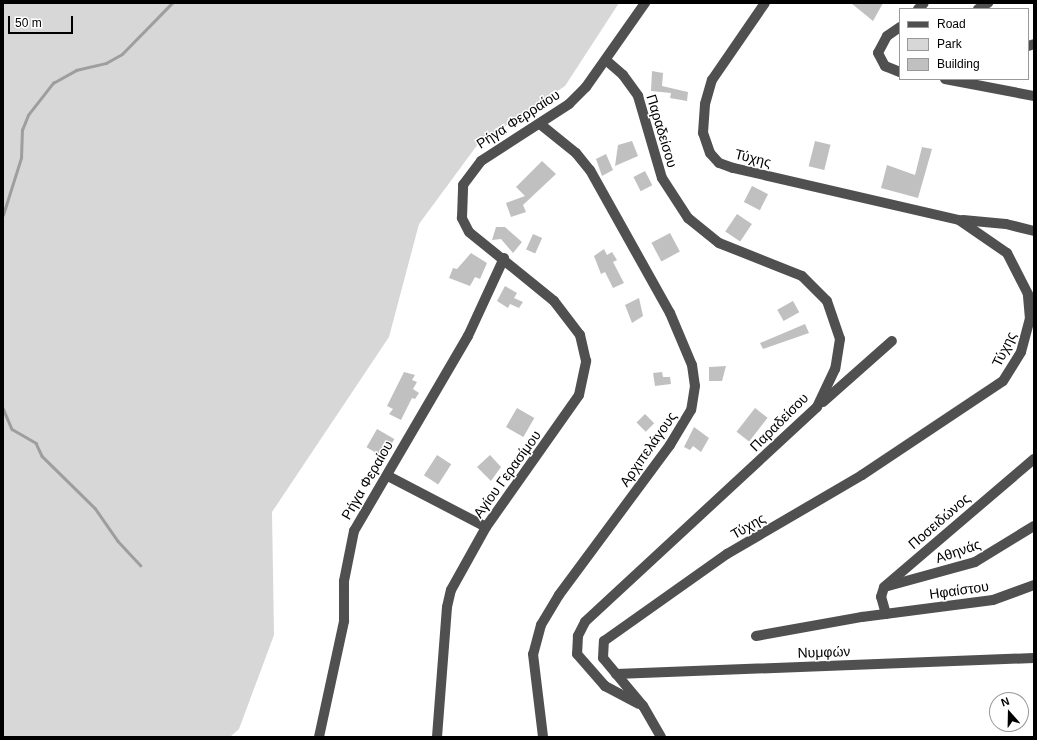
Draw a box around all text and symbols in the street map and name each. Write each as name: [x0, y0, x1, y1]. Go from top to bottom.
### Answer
scale bar: [10, 8, 75, 34]
legend: [899, 8, 1029, 80]
text: 50 m: [15, 16, 42, 30]
text: Road: [937, 17, 966, 31]
text: Park: [937, 37, 962, 51]
text: Building: [937, 57, 980, 71]
street label: Ρήγα Φερραίου: [473, 86, 563, 152]
street label: Παραδείσου: [643, 92, 681, 170]
street label: Τύχης: [733, 145, 773, 171]
street label: Τύχης: [988, 329, 1020, 369]
street label: Παραδείσου: [746, 389, 812, 455]
street label: Αρχιπελάγους: [616, 408, 680, 490]
street label: Αγίου Γερασίμου: [470, 427, 544, 521]
street label: Ρήγα Φεραίου: [338, 438, 396, 522]
street label: Ποσειδώνος: [905, 490, 973, 552]
street label: Τύχης: [728, 510, 768, 542]
street label: Αθηνάς: [933, 535, 983, 567]
street label: Ηφαίστου: [928, 578, 990, 602]
street label: Νυμφών: [797, 643, 851, 661]
north arrow: [989, 692, 1029, 732]
text: N: [999, 695, 1011, 709]

